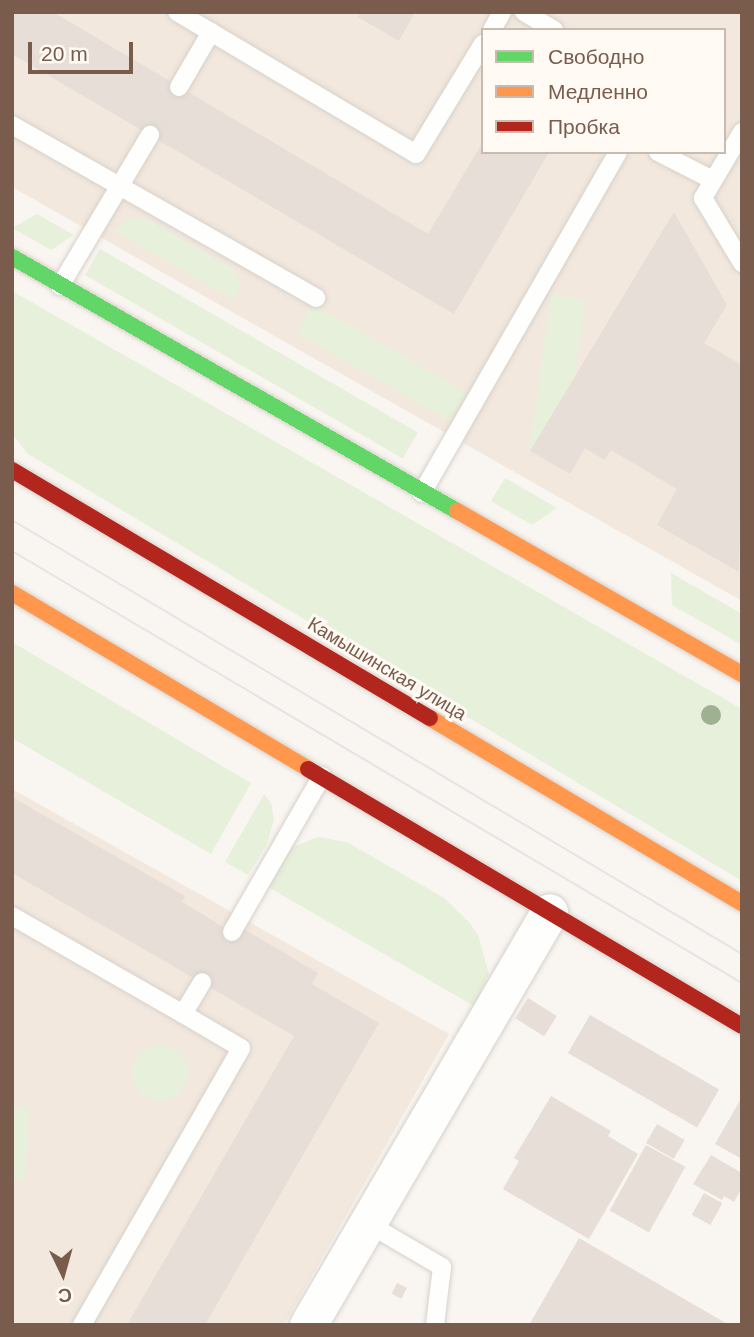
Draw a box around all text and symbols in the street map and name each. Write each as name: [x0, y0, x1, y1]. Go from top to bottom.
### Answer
scale bar: [32, 28, 136, 72]
legend: [481, 28, 726, 154]
text: 20 m: [41, 42, 88, 65]
text: Свободно: [548, 45, 645, 68]
text: Медленно: [548, 80, 648, 103]
text: Пробка: [548, 115, 620, 138]
street label: Камышинская улица: [303, 613, 471, 725]
north arrow: [28, 1239, 98, 1309]
text: С: [57, 1284, 73, 1306]

